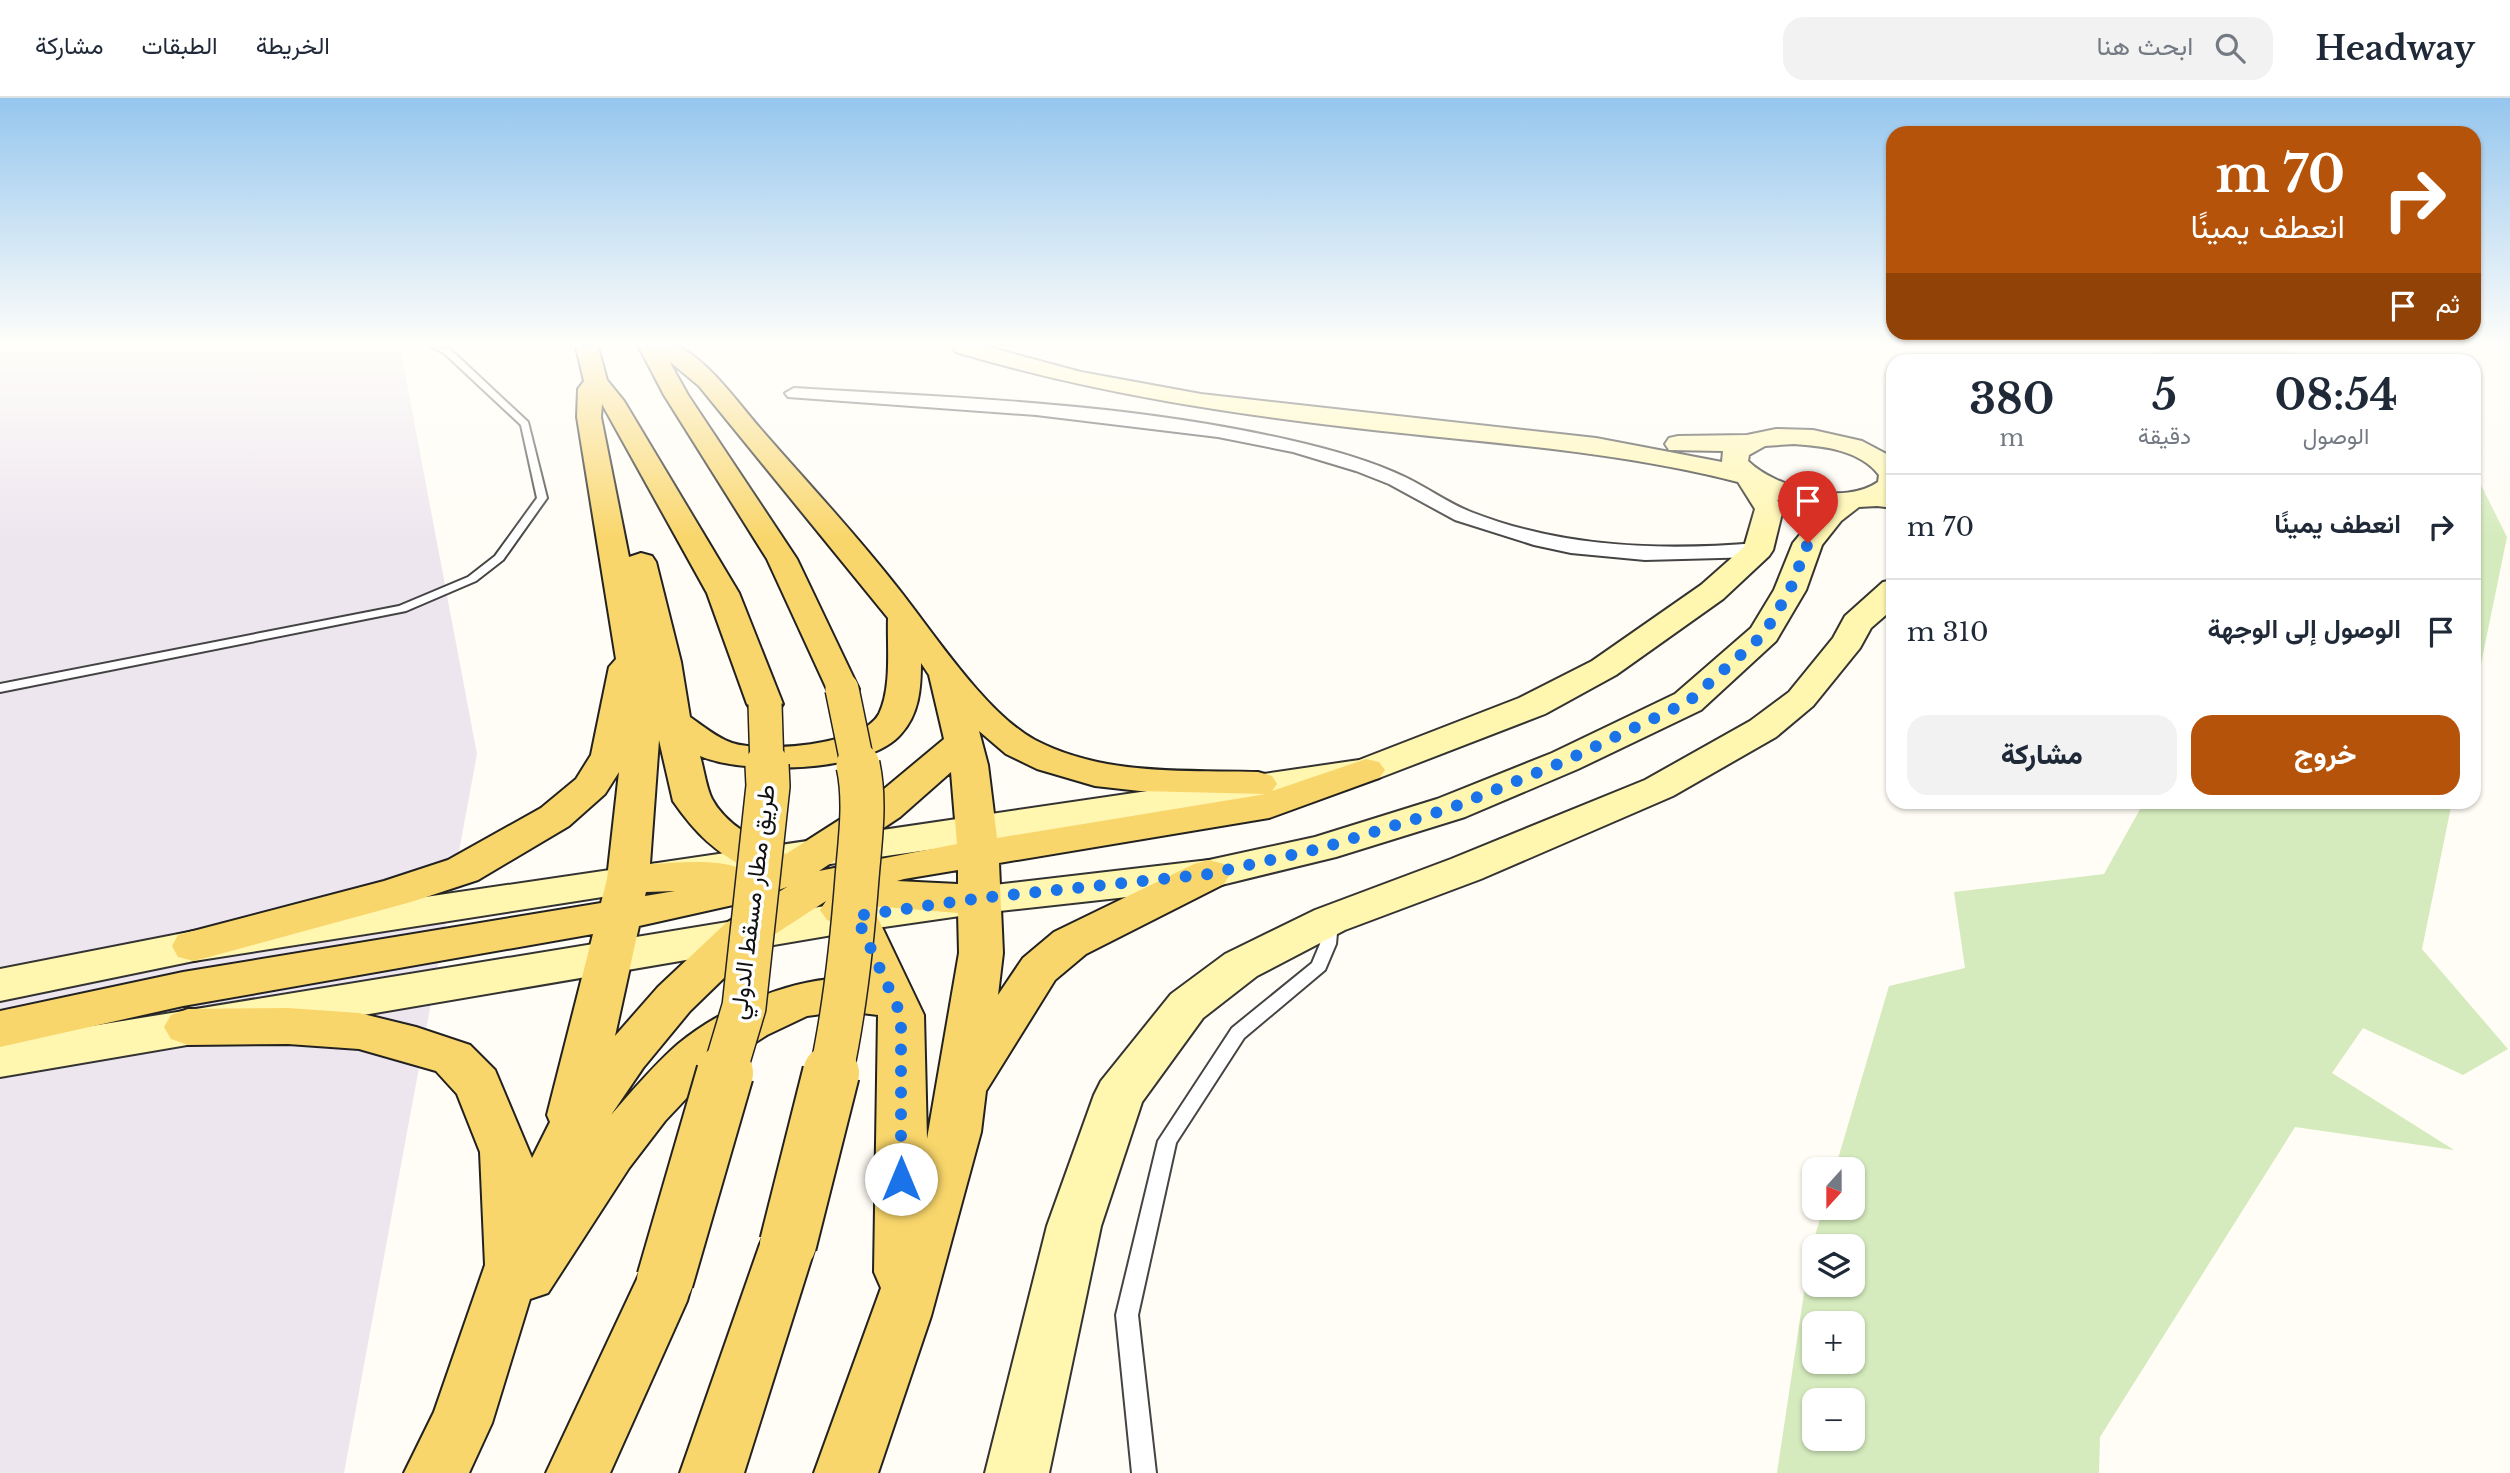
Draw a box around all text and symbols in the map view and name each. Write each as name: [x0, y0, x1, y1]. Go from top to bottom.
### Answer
search box: [1783, 17, 2273, 80]
text: Headway: [2315, 28, 2475, 69]
icon: search: [2211, 29, 2249, 67]
text: ابحث هنا: [2097, 30, 2193, 62]
text: مشاركة: [35, 31, 103, 60]
text: الطبقات: [141, 31, 218, 60]
text: الخريطة: [256, 31, 330, 60]
text: 70 m: [2215, 144, 2345, 205]
icon: right: [2369, 154, 2460, 245]
text: انعطف يمينًا: [2191, 207, 2345, 247]
icon: arrive: [2384, 287, 2422, 325]
text: ثم: [2436, 288, 2460, 320]
text: 5: [2152, 369, 2177, 421]
text: 08:54: [2274, 369, 2398, 421]
text: 380: [1969, 373, 2055, 425]
text: دقيقة: [2138, 422, 2191, 450]
text: الوصول: [2303, 422, 2369, 450]
text: m: [2000, 424, 2024, 452]
pin: [1778, 471, 1838, 543]
icon: arrive: [1789, 482, 1827, 520]
text: انعطف يمينًا: [2274, 508, 2401, 540]
icon: right: [2422, 508, 2460, 546]
text: 70 m: [1907, 511, 1974, 543]
text: الوصول إلى الوجهة: [2207, 613, 2401, 645]
icon: arrive: [2422, 613, 2460, 651]
text: 310 m: [1907, 616, 1989, 648]
button: مشاركة: [1907, 715, 2177, 795]
button: خروج: [2191, 715, 2460, 795]
street label: طريق مطار مسقط الدولي: [723, 783, 786, 1022]
position arrow: [864, 1142, 938, 1216]
north arrow: [1802, 1157, 1866, 1220]
map controls: [1802, 1157, 1865, 1451]
button: layers: [1802, 1234, 1865, 1297]
button: +: [1802, 1311, 1865, 1374]
button: −: [1802, 1388, 1865, 1451]

